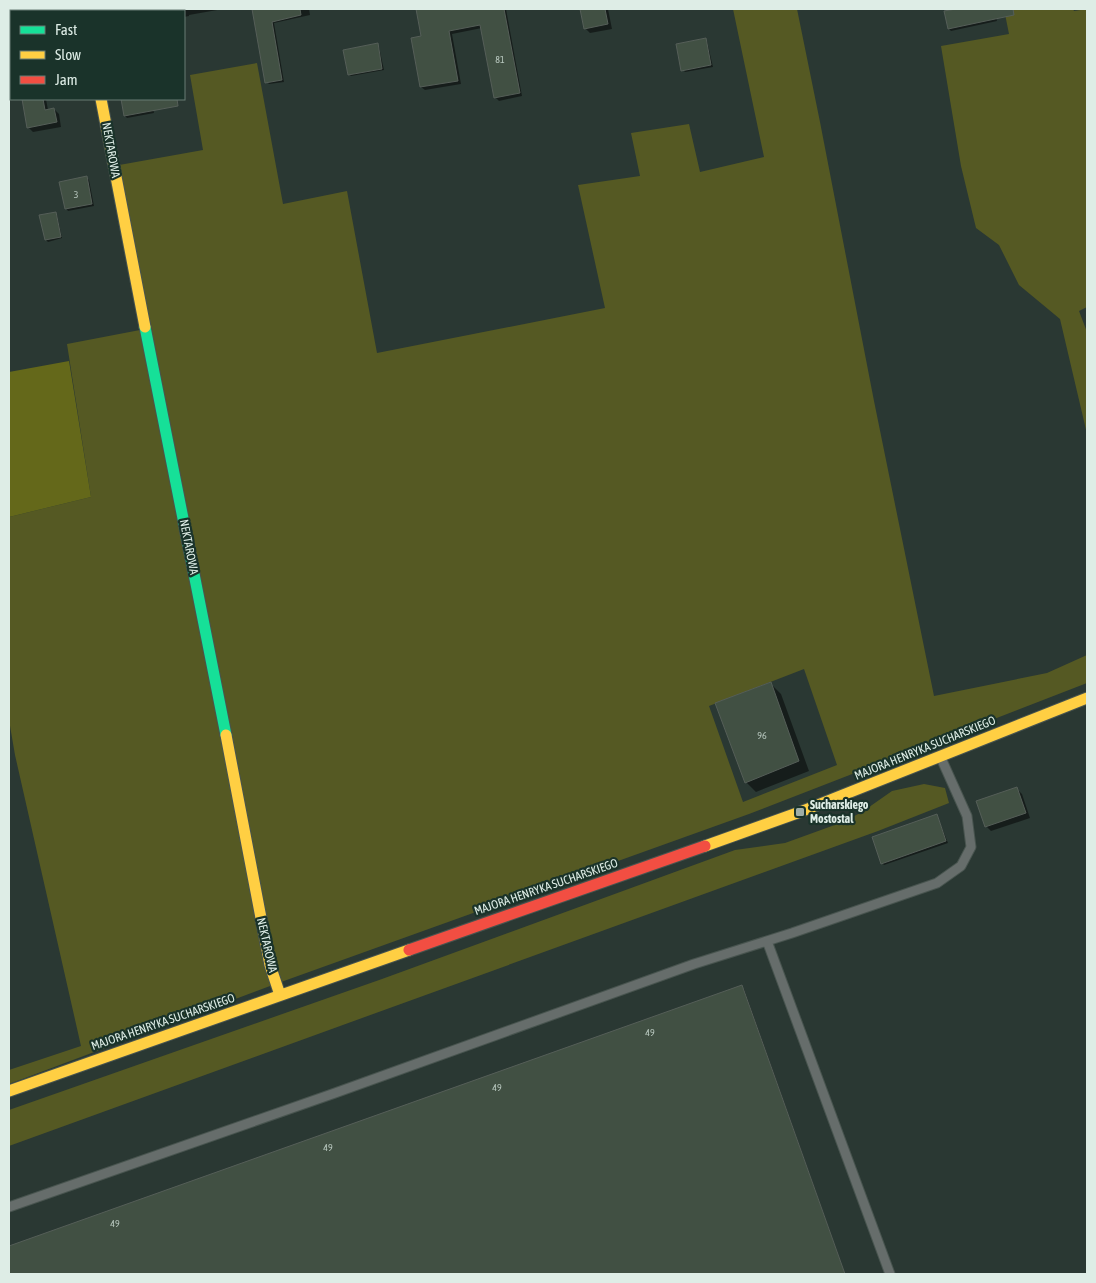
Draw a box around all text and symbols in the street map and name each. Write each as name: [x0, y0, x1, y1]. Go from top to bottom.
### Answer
legend: [10, 10, 185, 100]
text: Fast: [55, 21, 77, 38]
text: Slow: [55, 46, 81, 63]
house number: 81: [495, 54, 505, 65]
text: Jam: [55, 71, 78, 88]
street label: NEKTAROWA: [99, 121, 123, 179]
house number: 3: [74, 189, 79, 200]
street label: NEKTAROWA: [177, 518, 201, 576]
street label: MAJORA HENRYKA SUCHARSKIEGO: [852, 713, 998, 783]
house number: 96: [757, 730, 767, 741]
place label: Sucharskiego Mostostal: [810, 798, 869, 826]
marker: Sucharskiego Mostostal: [794, 806, 806, 818]
street label: MAJORA HENRYKA SUCHARSKIEGO: [472, 856, 620, 918]
street label: NEKTAROWA: [254, 916, 280, 974]
street label: MAJORA HENRYKA SUCHARSKIEGO: [89, 991, 237, 1053]
house number: 49: [645, 1027, 655, 1038]
house number: 49: [492, 1082, 502, 1093]
house number: 49: [323, 1142, 333, 1153]
house number: 49: [110, 1218, 120, 1229]

